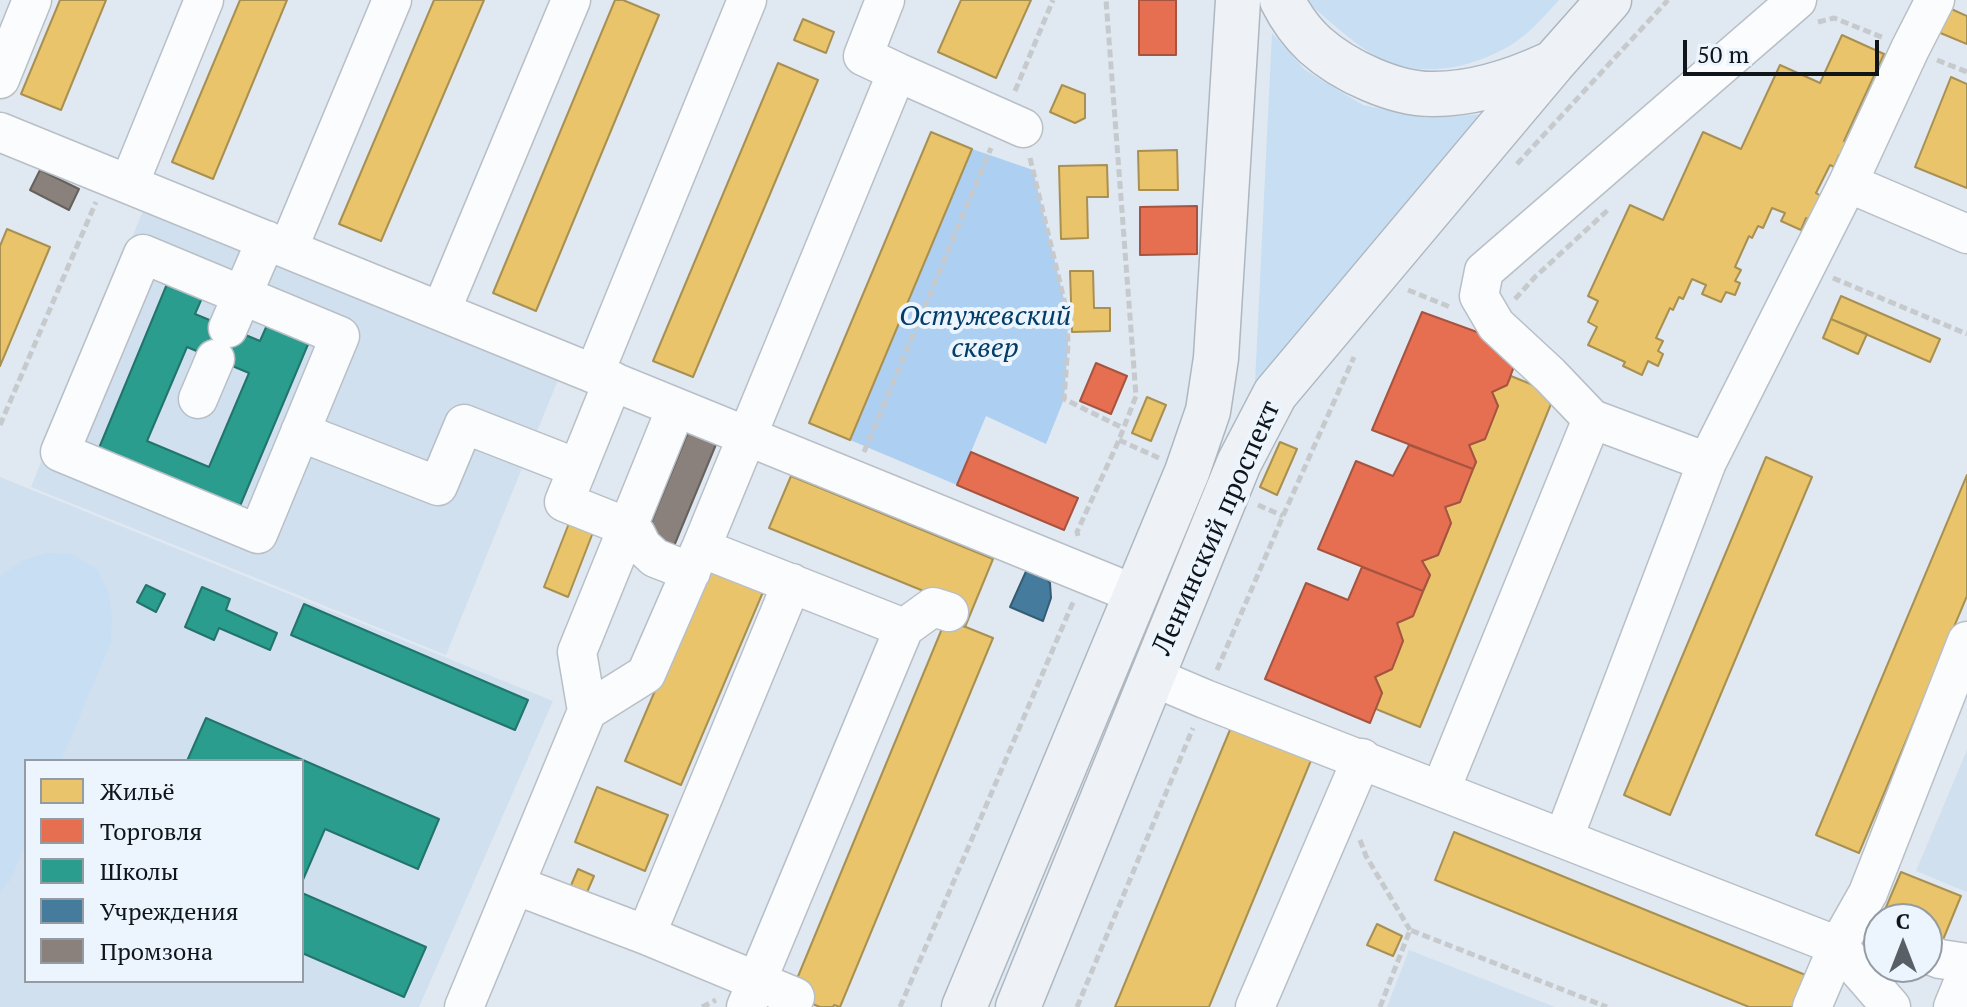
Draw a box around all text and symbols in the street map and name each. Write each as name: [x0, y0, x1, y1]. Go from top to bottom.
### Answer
scale bar: [1687, 24, 1883, 74]
text: 50 m: [1697, 38, 1749, 70]
park label: Остужевский сквер: [899, 300, 1071, 366]
street label: Ленинский проспект: [1146, 396, 1288, 660]
legend: [24, 759, 304, 983]
text: Жильё: [100, 775, 174, 807]
text: Торговля: [100, 815, 202, 847]
text: Школы: [100, 855, 179, 887]
text: Учреждения: [100, 895, 238, 927]
north arrow: [1863, 903, 1943, 983]
text: С: [1896, 906, 1910, 935]
text: Промзона: [100, 935, 213, 967]

